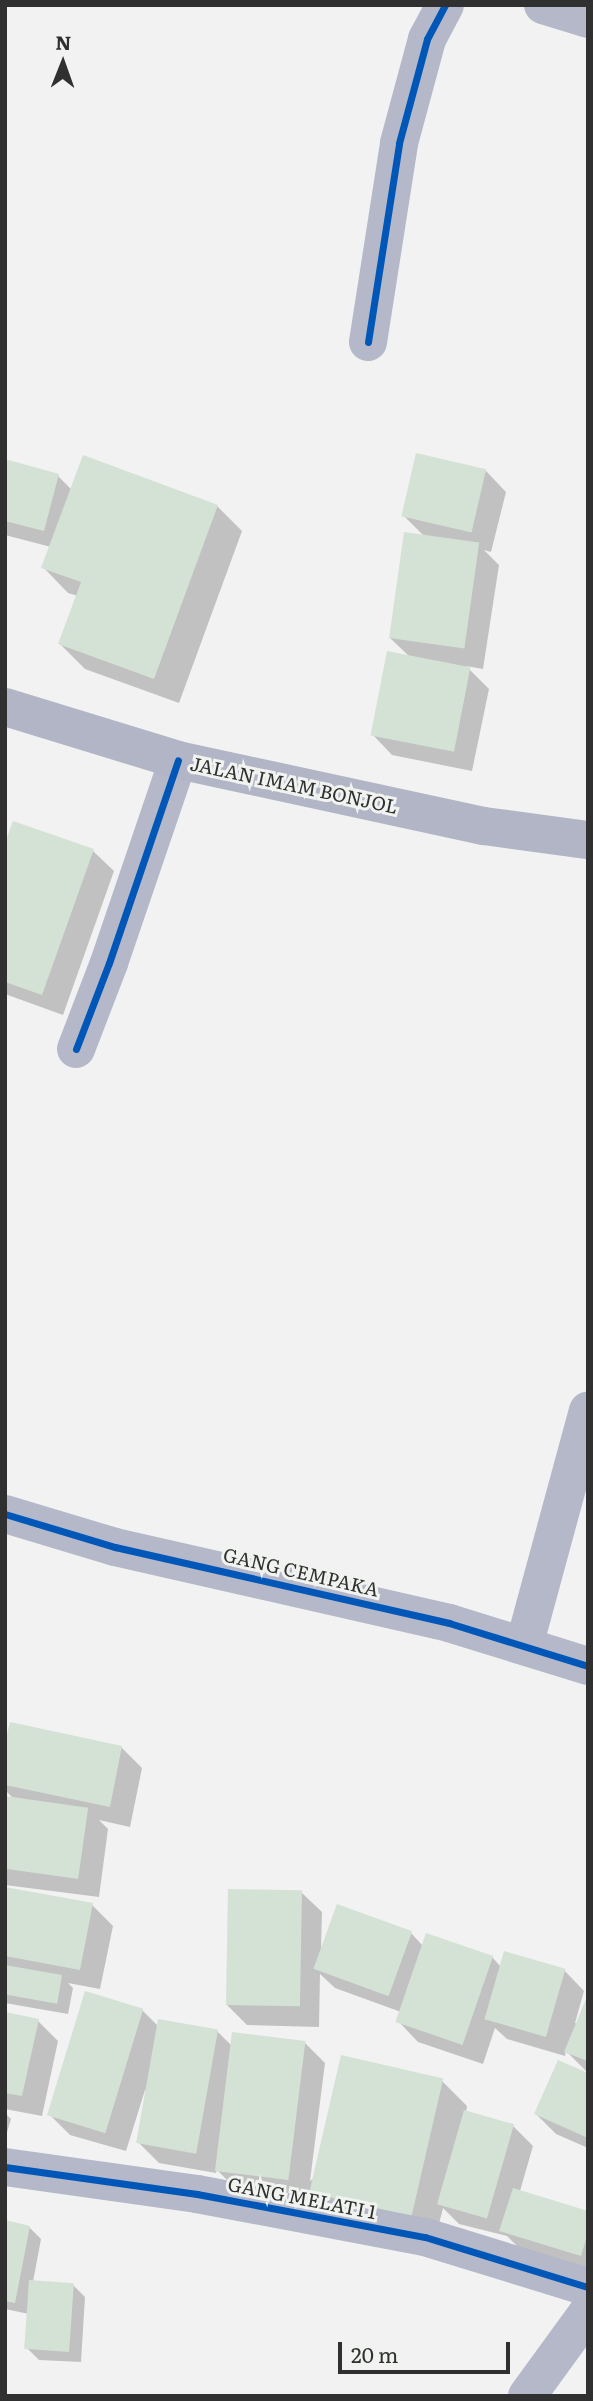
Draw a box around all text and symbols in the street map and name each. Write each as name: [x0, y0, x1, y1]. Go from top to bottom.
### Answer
north arrow: [28, 28, 98, 98]
text: N: [55, 28, 72, 56]
street label: JALAN IMAM BONJOL: [188, 752, 400, 818]
street label: GANG CEMPAKA: [221, 1543, 381, 1601]
street label: GANG MELATI 1: [226, 2172, 378, 2224]
scale bar: [341, 2328, 512, 2372]
text: 20 m: [351, 2338, 398, 2369]

